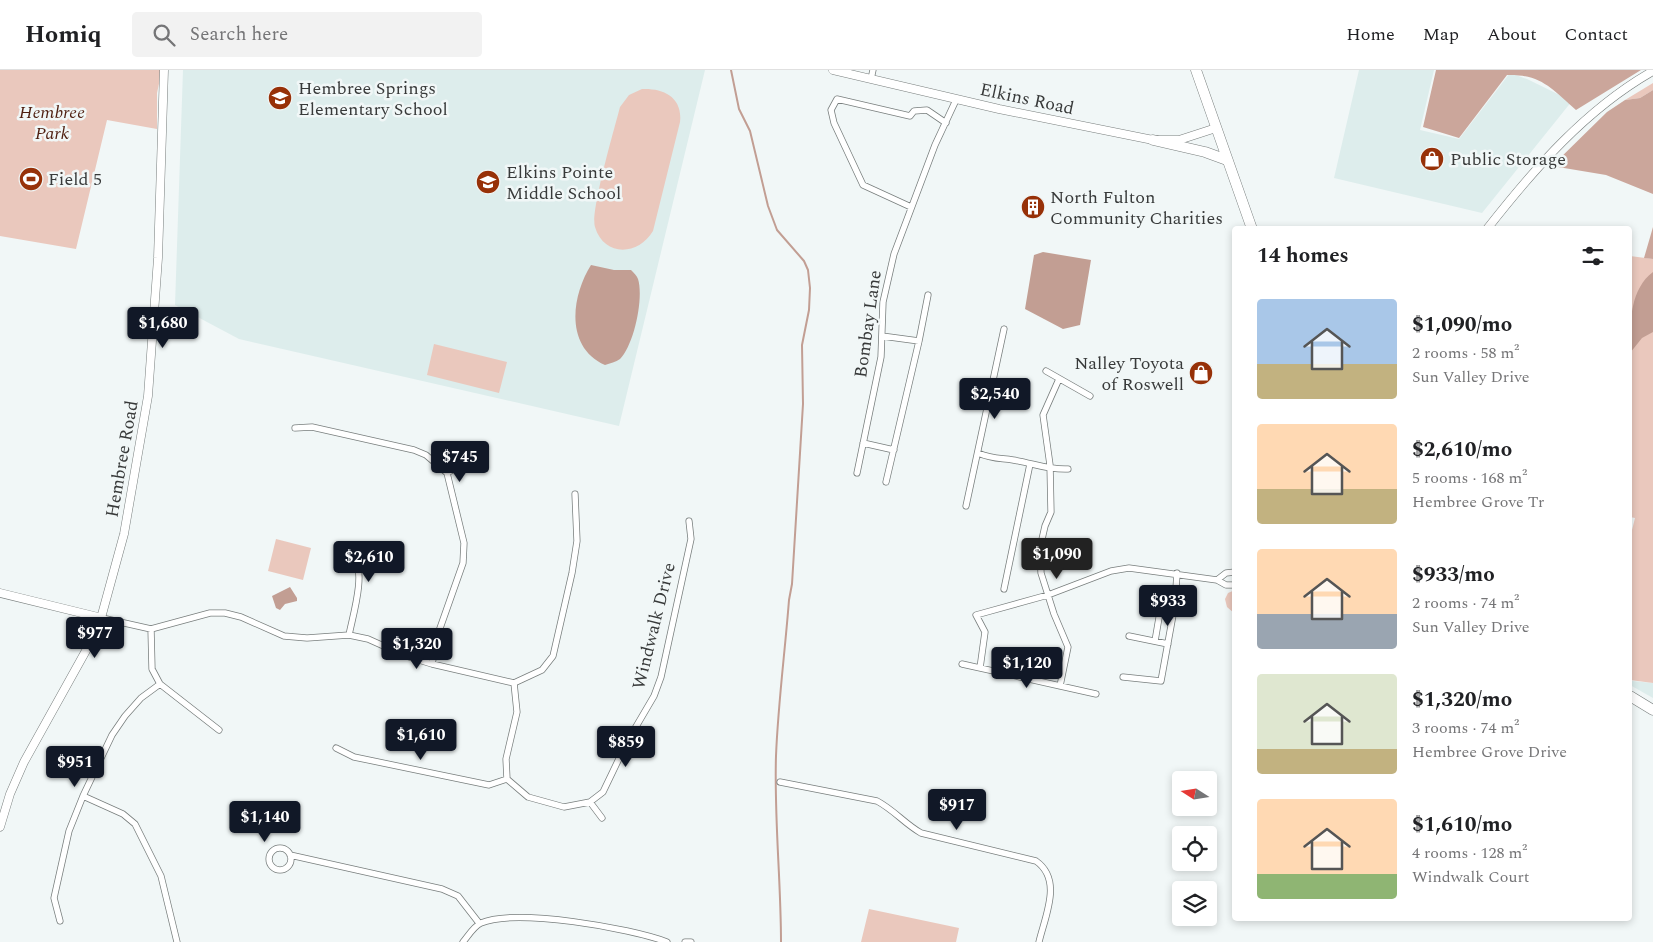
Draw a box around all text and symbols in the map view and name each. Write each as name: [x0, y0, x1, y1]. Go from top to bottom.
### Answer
search box: [132, 12, 482, 57]
text: Homiq: [25, 17, 102, 53]
text: Search here: [190, 20, 288, 49]
icon: search: [150, 21, 178, 49]
text: Home: [1346, 21, 1395, 48]
text: Map: [1423, 21, 1459, 48]
text: About: [1487, 21, 1537, 48]
text: Contact: [1565, 21, 1628, 48]
place label: Hembree Springs Elementary School: [298, 75, 448, 123]
street label: Elkins Road: [977, 76, 1077, 122]
school or university icon: Hembree Springs Elementary School: [267, 85, 293, 111]
park label: Hembree Park: [19, 99, 85, 147]
shop icon: Public Storage: [1419, 146, 1445, 172]
place label: Public Storage: [1450, 146, 1566, 173]
place label: Elkins Pointe Middle School: [506, 159, 621, 207]
sports icon: Field 5: [18, 166, 44, 192]
place label: Field 5: [48, 166, 102, 193]
school or university icon: Elkins Pointe Middle School: [475, 169, 501, 195]
place label: North Fulton Community Charities: [1050, 184, 1223, 232]
building icon: North Fulton Community Charities: [1020, 194, 1046, 220]
text: 14 homes: [1257, 240, 1349, 272]
icon: filters: [1579, 242, 1607, 270]
street label: Bombay Lane: [847, 268, 889, 380]
pin: $1,680: [122, 306, 204, 349]
text: $1,090/mo: [1412, 309, 1512, 341]
text: $1,680: [138, 311, 188, 335]
icon: home: [1297, 319, 1357, 379]
text: 2 rooms · 58 m²: [1412, 341, 1519, 365]
place label: Nalley Toyota of Roswell: [1074, 350, 1184, 398]
shop icon: Nalley Toyota of Roswell: [1188, 360, 1214, 386]
text: Sun Valley Drive: [1412, 365, 1530, 389]
pin: $2,540: [954, 378, 1036, 420]
text: $2,540: [970, 382, 1020, 406]
street label: Hembree Road: [98, 398, 146, 520]
text: $2,610/mo: [1412, 434, 1512, 466]
pin: $745: [430, 440, 490, 483]
icon: home: [1297, 444, 1357, 504]
text: $745: [442, 445, 478, 469]
text: 5 rooms · 168 m²: [1412, 466, 1527, 490]
text: Hembree Grove Tr: [1412, 490, 1544, 514]
pin: $1,090: [1016, 538, 1098, 580]
pin: $2,610: [328, 540, 410, 583]
text: $1,090: [1032, 542, 1082, 566]
text: $2,610: [344, 545, 394, 569]
text: $933/mo: [1412, 559, 1495, 591]
street label: Windwalk Drive: [625, 560, 683, 692]
icon: home: [1297, 569, 1357, 629]
pin: $933: [1138, 584, 1198, 627]
text: $933: [1150, 589, 1186, 613]
text: 2 rooms · 74 m²: [1412, 591, 1519, 615]
text: Sun Valley Drive: [1412, 615, 1530, 639]
pin: $977: [65, 616, 125, 659]
text: $977: [77, 621, 113, 645]
pin: $1,320: [376, 628, 458, 670]
text: $1,320: [392, 632, 442, 656]
pin: $1,120: [986, 646, 1068, 689]
text: $1,120: [1002, 651, 1052, 675]
text: $1,320/mo: [1412, 684, 1512, 716]
icon: home: [1297, 694, 1357, 754]
text: 3 rooms · 74 m²: [1412, 716, 1519, 740]
pin: $1,610: [380, 718, 462, 761]
text: $1,610: [396, 723, 446, 747]
pin: $859: [596, 726, 656, 768]
text: $859: [608, 730, 644, 754]
text: Hembree Grove Drive: [1412, 740, 1567, 764]
pin: $951: [45, 746, 105, 788]
text: $951: [57, 750, 93, 774]
north arrow: [1172, 771, 1218, 816]
map controls: [1172, 771, 1217, 926]
pin: $917: [927, 788, 987, 831]
text: $917: [939, 793, 975, 817]
pin: $1,140: [224, 800, 306, 843]
text: $1,140: [240, 805, 290, 829]
text: $1,610/mo: [1412, 809, 1512, 841]
icon: home: [1297, 819, 1357, 879]
button: locate: [1172, 826, 1217, 871]
text: 4 rooms · 128 m²: [1412, 841, 1527, 865]
text: Windwalk Court: [1412, 865, 1529, 889]
button: layers: [1172, 881, 1217, 926]

